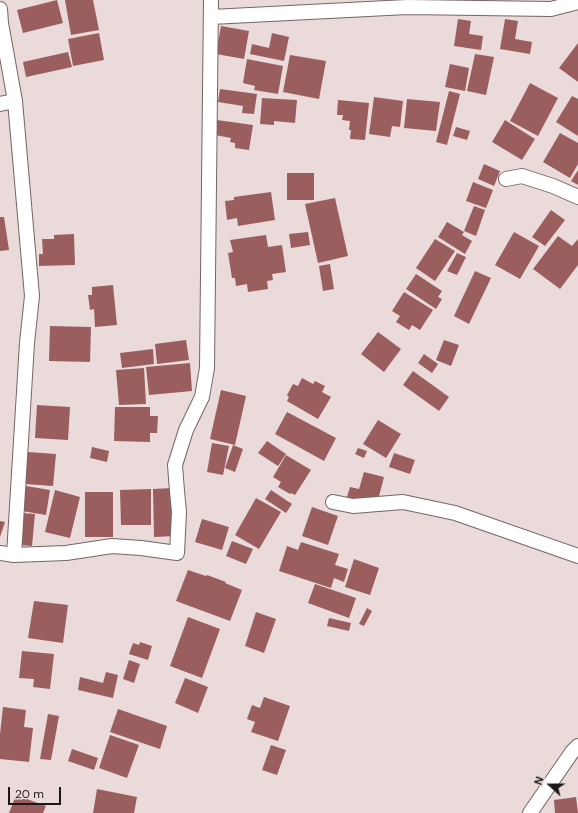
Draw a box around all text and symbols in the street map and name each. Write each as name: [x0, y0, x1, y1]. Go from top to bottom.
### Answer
north arrow: [530, 765, 570, 805]
text: N: [531, 774, 547, 787]
scale bar: [10, 779, 63, 805]
text: 20 m: [15, 786, 44, 802]

